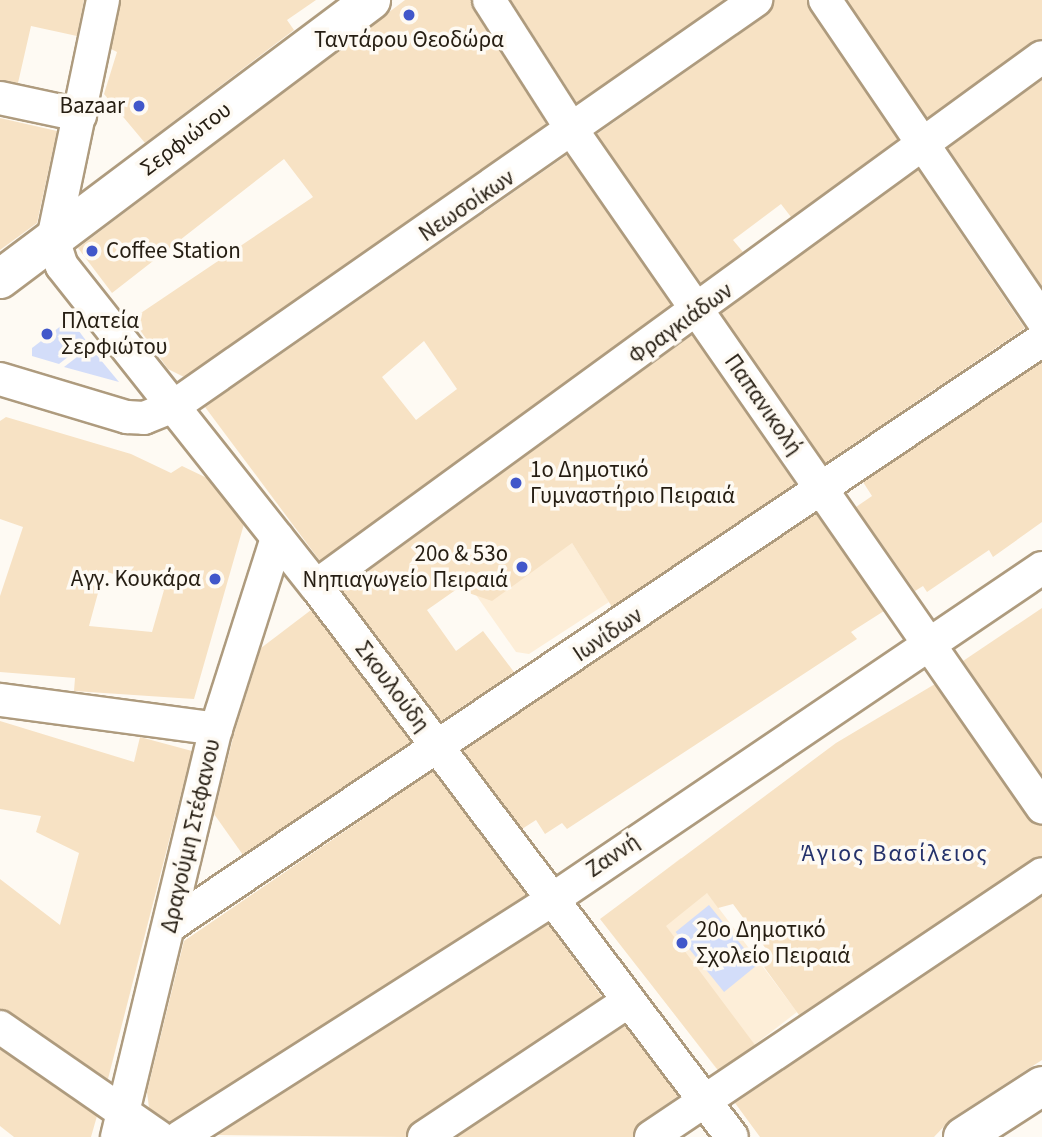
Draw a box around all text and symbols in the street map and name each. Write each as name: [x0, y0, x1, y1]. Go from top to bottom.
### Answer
marker: Ταντάρου Θεοδώρα: [401, 7, 417, 23]
place label: Ταντάρου Θεοδώρα: [314, 26, 504, 54]
place label: Bazaar: [59, 92, 125, 120]
street label: Σερφιώτου: [135, 96, 237, 182]
marker: Bazaar: [131, 98, 147, 114]
street label: Νεωσοίκων: [414, 164, 520, 248]
place label: Coffee Station: [106, 237, 241, 265]
marker: Coffee Station: [84, 243, 100, 259]
street label: Φραγκιάδων: [624, 277, 738, 371]
place label: Πλατεία Σερφιώτου: [61, 307, 167, 361]
marker: Πλατεία Σερφιώτου: [39, 326, 55, 342]
street label: Παπανικολή: [718, 349, 808, 461]
place label: 1ο Δημοτικό Γυμναστήριο Πειραιά: [530, 456, 735, 510]
marker: 1ο Δημοτικό Γυμναστήριο Πειραιά: [508, 475, 524, 491]
place label: 20ο & 53ο Νηπιαγωγείο Πειραιά: [303, 540, 508, 594]
marker: 20ο & 53ο Νηπιαγωγείο Πειραιά: [514, 559, 530, 575]
place label: Αγγ. Κουκάρα: [71, 565, 201, 593]
marker: Αγγ. Κουκάρα: [207, 571, 223, 587]
street label: Ιωνίδων: [568, 602, 648, 668]
street label: Σκουλούδη: [349, 636, 435, 738]
street label: Δραγούμη Στέφανου: [155, 736, 227, 936]
street label: Ζαννή: [581, 828, 645, 884]
district label: Άγιος Βασίλειος: [803, 840, 987, 868]
place label: 20ο Δημοτικό Σχολείο Πειραιά: [696, 916, 850, 970]
marker: 20ο Δημοτικό Σχολείο Πειραιά: [674, 935, 690, 951]

